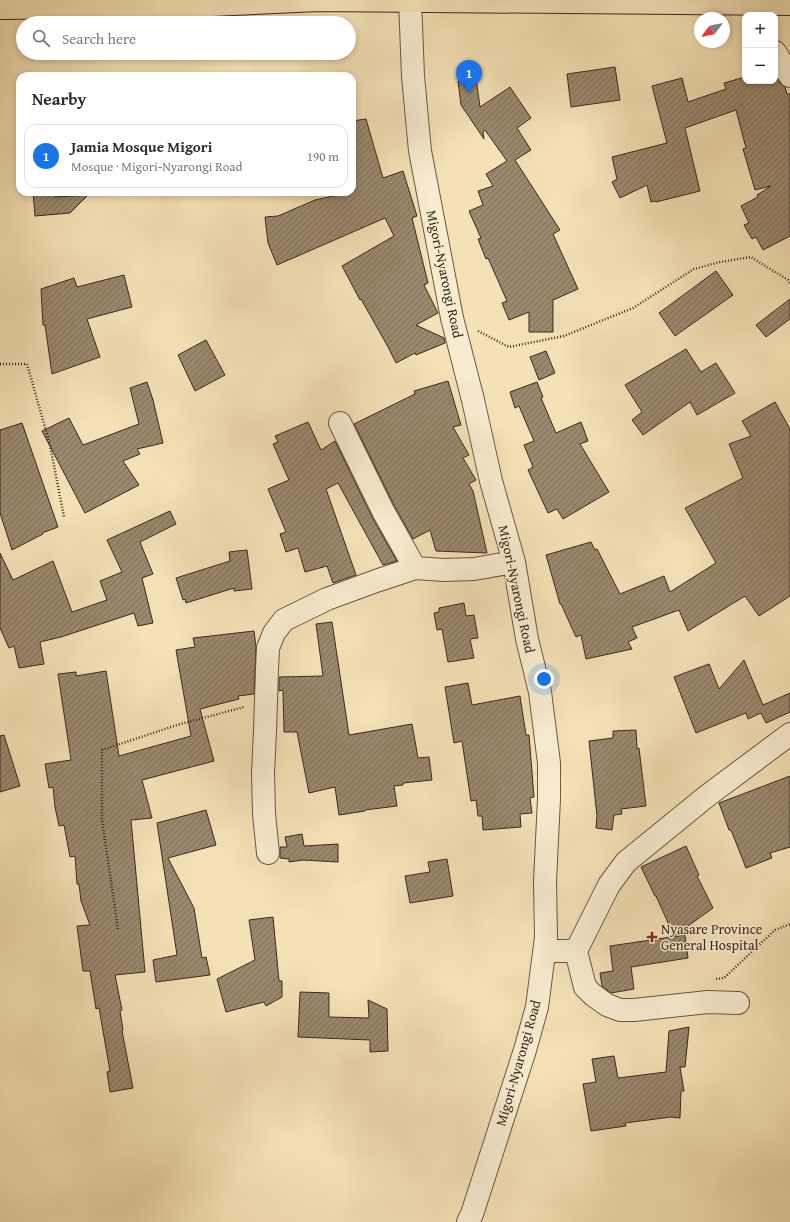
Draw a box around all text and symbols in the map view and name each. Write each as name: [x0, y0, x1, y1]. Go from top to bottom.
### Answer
north arrow: [694, 12, 730, 48]
map controls: [742, 12, 778, 84]
button: +: [742, 12, 778, 48]
search box: [16, 16, 356, 60]
icon: search: [30, 27, 52, 49]
text: Search here: [62, 28, 136, 49]
button: −: [742, 48, 778, 84]
pin: 1: [456, 60, 482, 93]
text: Nearby: [32, 86, 86, 111]
text: Jamia Mosque Migori: [71, 136, 212, 157]
text: 1: [43, 147, 49, 166]
text: 190 m: [307, 147, 339, 166]
text: Mosque · Migori-Nyarongi Road: [71, 157, 242, 176]
street label: Migori-Nyarongi Road: [422, 208, 468, 340]
street label: Migori-Nyarongi Road: [494, 523, 540, 655]
your location: [534, 669, 554, 689]
place label: Nyasare Province General Hospital: [661, 919, 763, 955]
marker: Nyasare Province General Hospital: [646, 931, 658, 943]
street label: Migori-Nyarongi Road: [490, 997, 546, 1128]

